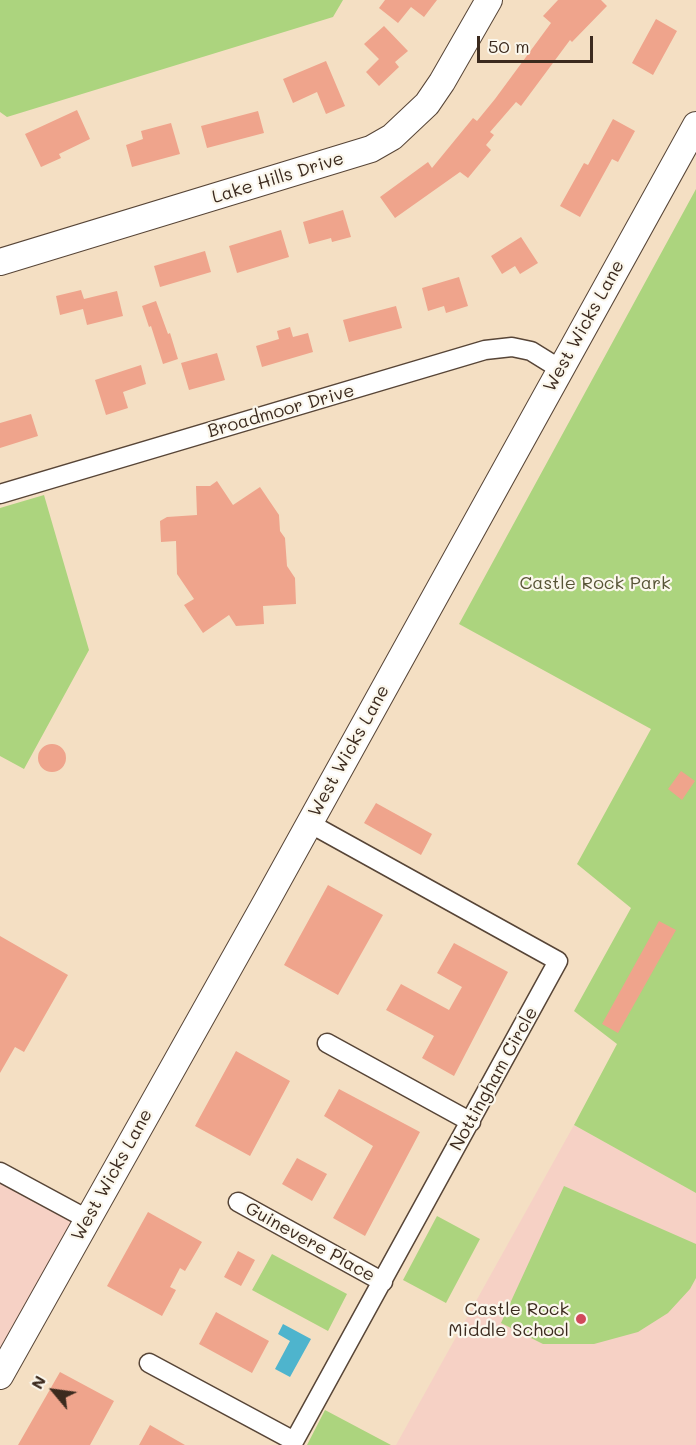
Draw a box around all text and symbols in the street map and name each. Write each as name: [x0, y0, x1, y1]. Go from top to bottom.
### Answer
scale bar: [480, 24, 596, 62]
text: 50 m: [488, 34, 530, 58]
street label: Lake Hills Drive: [210, 148, 346, 208]
street label: West Wicks Lane: [539, 256, 629, 396]
street label: Broadmoor Drive: [205, 380, 357, 442]
park label: Castle Rock Park: [519, 572, 671, 594]
street label: West Wicks Lane: [304, 681, 394, 821]
street label: Nottingham Circle: [446, 1003, 542, 1155]
street label: West Wicks Lane: [67, 1105, 157, 1245]
street label: Guinevere Place: [241, 1197, 379, 1287]
place label: Castle Rock Middle School: [448, 1298, 569, 1340]
marker: Castle Rock Middle School: [574, 1312, 588, 1326]
north arrow: [24, 1361, 84, 1421]
text: N: [26, 1372, 50, 1392]

